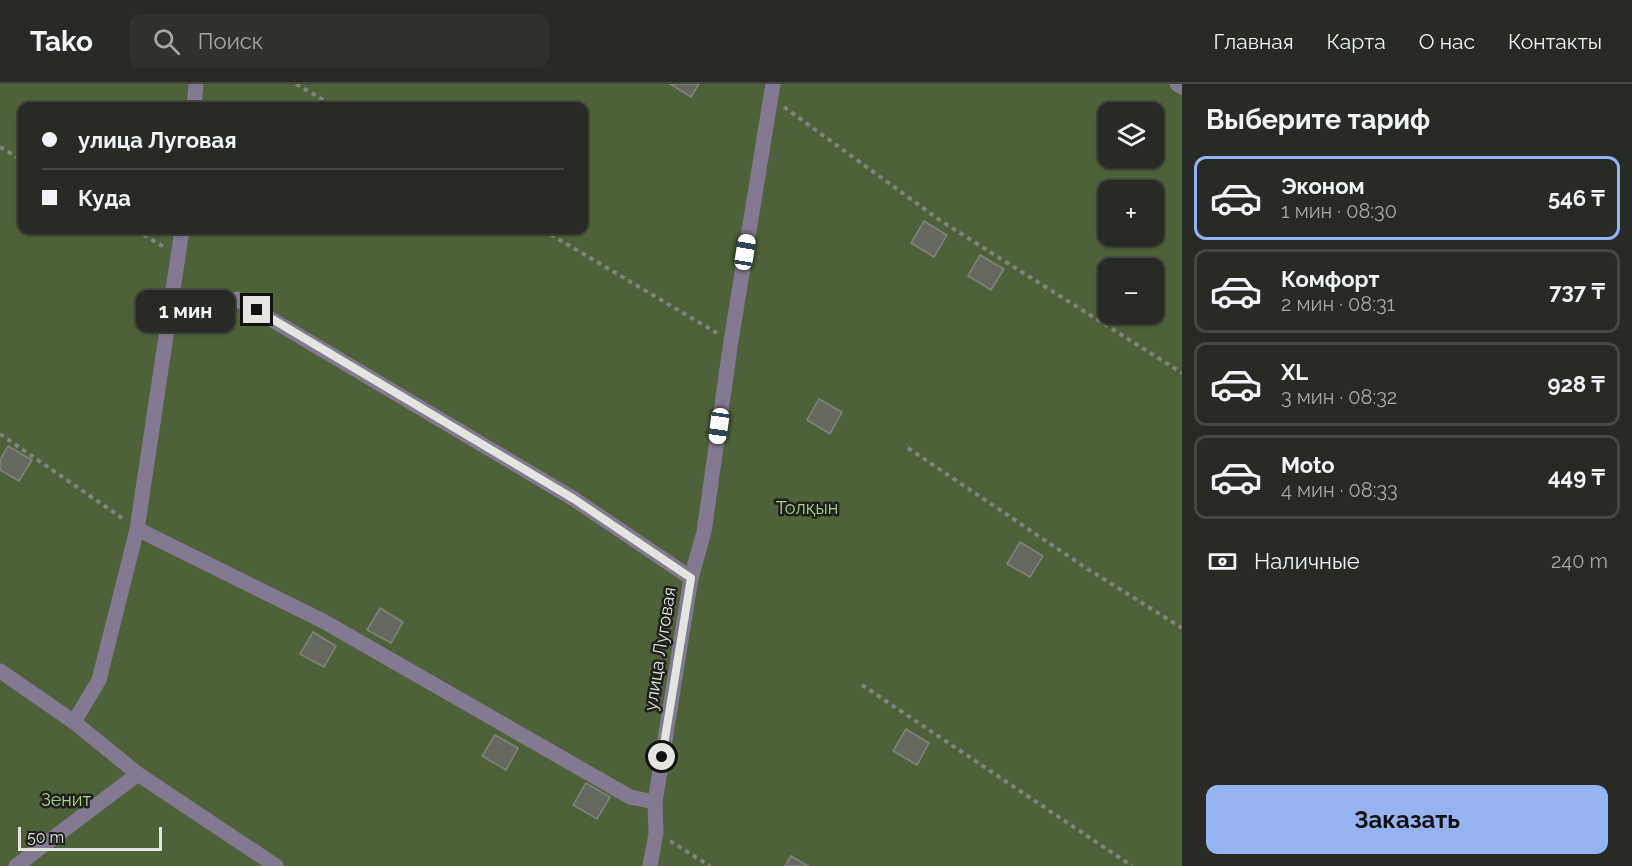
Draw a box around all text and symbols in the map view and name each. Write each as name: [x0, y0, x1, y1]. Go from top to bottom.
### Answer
search box: [129, 14, 549, 68]
text: Tako: [30, 25, 93, 58]
icon: search: [150, 25, 183, 58]
text: Поиск: [198, 28, 263, 54]
text: Главная: [1214, 29, 1294, 54]
text: Карта: [1327, 29, 1386, 54]
text: О нас: [1419, 29, 1475, 54]
text: Контакты: [1508, 29, 1602, 54]
map controls: [1098, 102, 1164, 324]
button: layers: [1098, 102, 1164, 168]
text: Выберите тариф: [1206, 104, 1430, 135]
text: улица Луговая: [78, 127, 237, 153]
icon: car: [1209, 171, 1263, 225]
text: Эконом: [1281, 173, 1365, 199]
button: +: [1098, 180, 1164, 246]
text: Куда: [78, 185, 131, 211]
text: 546 ₸: [1548, 185, 1605, 211]
text: 1 мин · 08:30: [1281, 199, 1397, 223]
car: [733, 233, 757, 271]
button: −: [1098, 258, 1164, 324]
icon: car: [1209, 264, 1263, 318]
text: Комфорт: [1281, 266, 1379, 292]
text: 737 ₸: [1549, 278, 1605, 304]
callout: 1 мин: [137, 289, 236, 331]
text: 2 мин · 08:31: [1281, 292, 1395, 316]
route end: [243, 296, 270, 323]
text: 1 мин: [159, 299, 212, 323]
icon: car: [1209, 357, 1263, 411]
text: XL: [1281, 359, 1308, 385]
text: 928 ₸: [1547, 371, 1605, 397]
text: 3 мин · 08:32: [1281, 385, 1397, 409]
car: [708, 407, 730, 445]
icon: car: [1209, 450, 1263, 504]
text: Moto: [1281, 452, 1335, 478]
text: 449 ₸: [1548, 464, 1605, 490]
text: 4 мин · 08:33: [1281, 478, 1398, 502]
park label: Толқын: [776, 497, 838, 518]
icon: cash: [1206, 545, 1239, 578]
text: Наличные: [1254, 548, 1360, 574]
text: 240 m: [1551, 549, 1608, 573]
street label: улица Луговая: [639, 585, 680, 712]
route start: [648, 743, 675, 770]
button: Заказать: [1206, 785, 1608, 854]
park label: Зенит: [41, 789, 91, 810]
scale bar: [18, 824, 162, 852]
text: 50 m: [27, 828, 64, 847]

